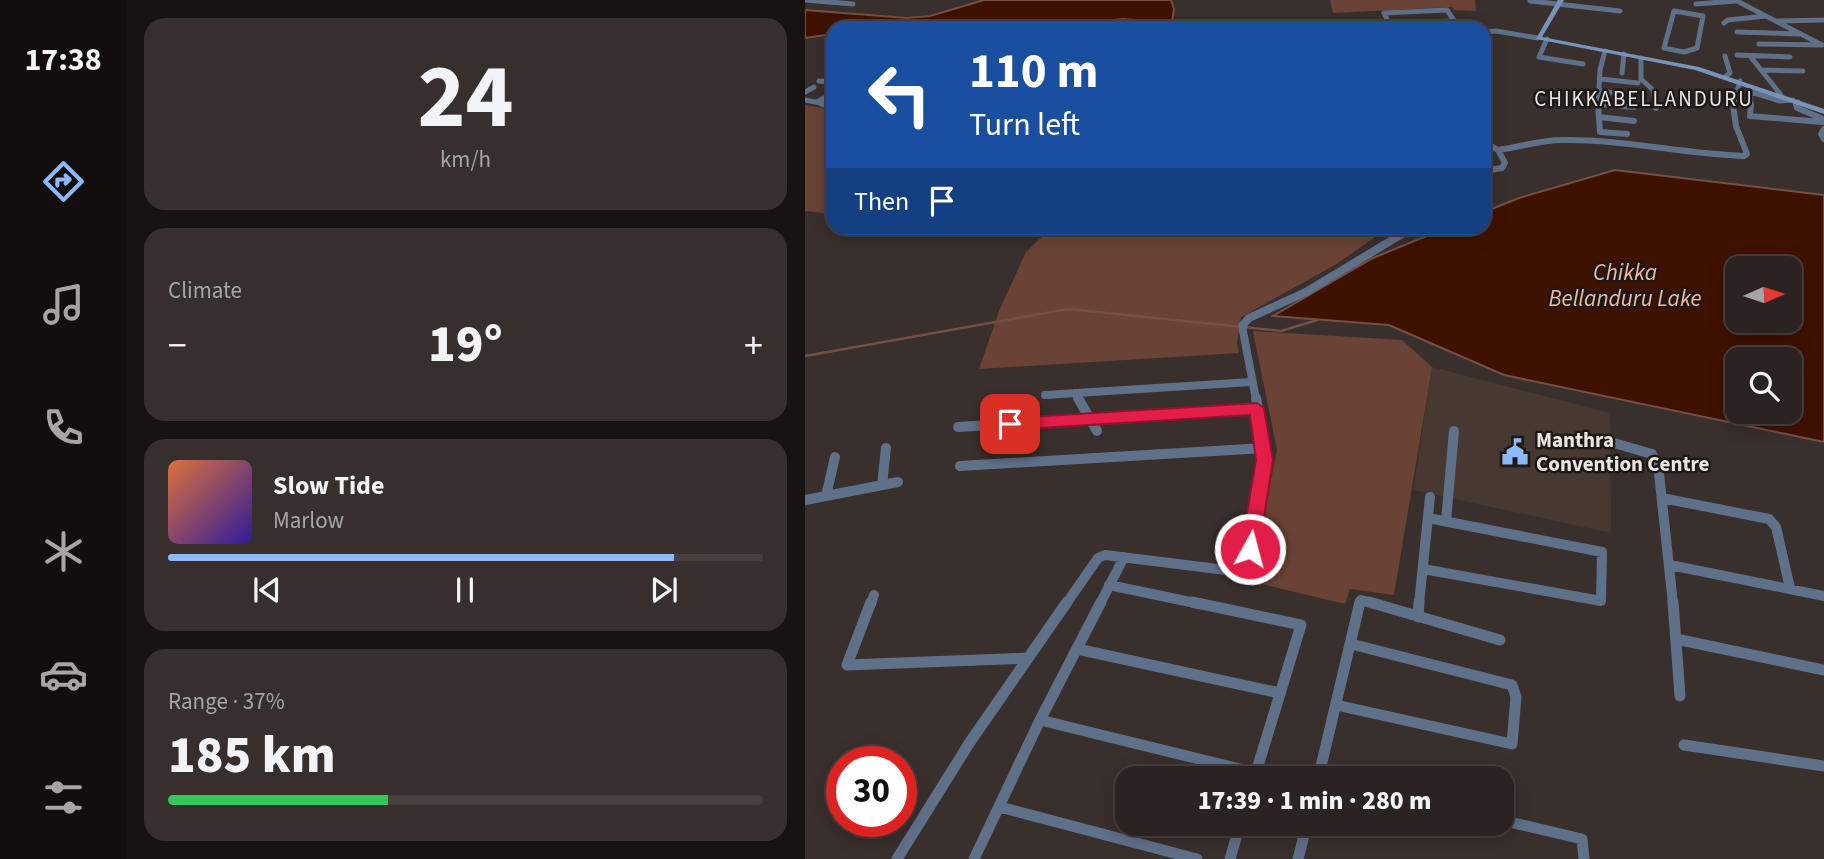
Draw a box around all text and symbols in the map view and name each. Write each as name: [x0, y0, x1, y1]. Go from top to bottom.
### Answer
text: 24: [417, 33, 514, 162]
text: 17:38: [24, 37, 102, 83]
text: 110 m: [969, 37, 1098, 107]
icon: left: [854, 49, 945, 140]
district label: CHIKKABELLANDURU: [1534, 84, 1754, 114]
text: Turn left: [969, 102, 1080, 148]
text: km/h: [440, 143, 491, 176]
icon: directions: [39, 157, 88, 206]
icon: arrive: [923, 182, 961, 220]
text: Then: [854, 183, 909, 220]
water label: Chikka Bellanduru Lake: [1549, 256, 1701, 315]
north arrow: [1725, 256, 1803, 332]
map controls: [1725, 256, 1802, 424]
text: Climate: [168, 274, 242, 307]
icon: music: [39, 280, 88, 329]
text: 19°: [428, 308, 503, 382]
text: −: [168, 319, 187, 373]
text: +: [744, 319, 763, 373]
button: search: [1725, 347, 1802, 424]
pin: [980, 394, 1040, 454]
icon: phone: [39, 403, 88, 452]
icon: arrive: [991, 405, 1029, 443]
place label: Manthra Convention Centre: [1536, 425, 1710, 479]
public building icon: Manthra Convention Centre: [1500, 437, 1530, 467]
text: Slow Tide: [273, 467, 384, 504]
text: Marlow: [273, 504, 344, 537]
position arrow: [1213, 512, 1287, 586]
icon: climate: [39, 527, 88, 576]
icon: previous: [248, 571, 286, 609]
icon: pause: [446, 571, 484, 609]
icon: next: [645, 571, 683, 609]
icon: car: [39, 650, 88, 699]
text: Range · 37%: [168, 685, 285, 718]
text: 185 km: [168, 719, 336, 793]
speed limit sign: 30: [826, 746, 917, 837]
icon: filters: [39, 773, 88, 822]
text: 17:39 · 1 min · 280 m: [1198, 782, 1431, 819]

